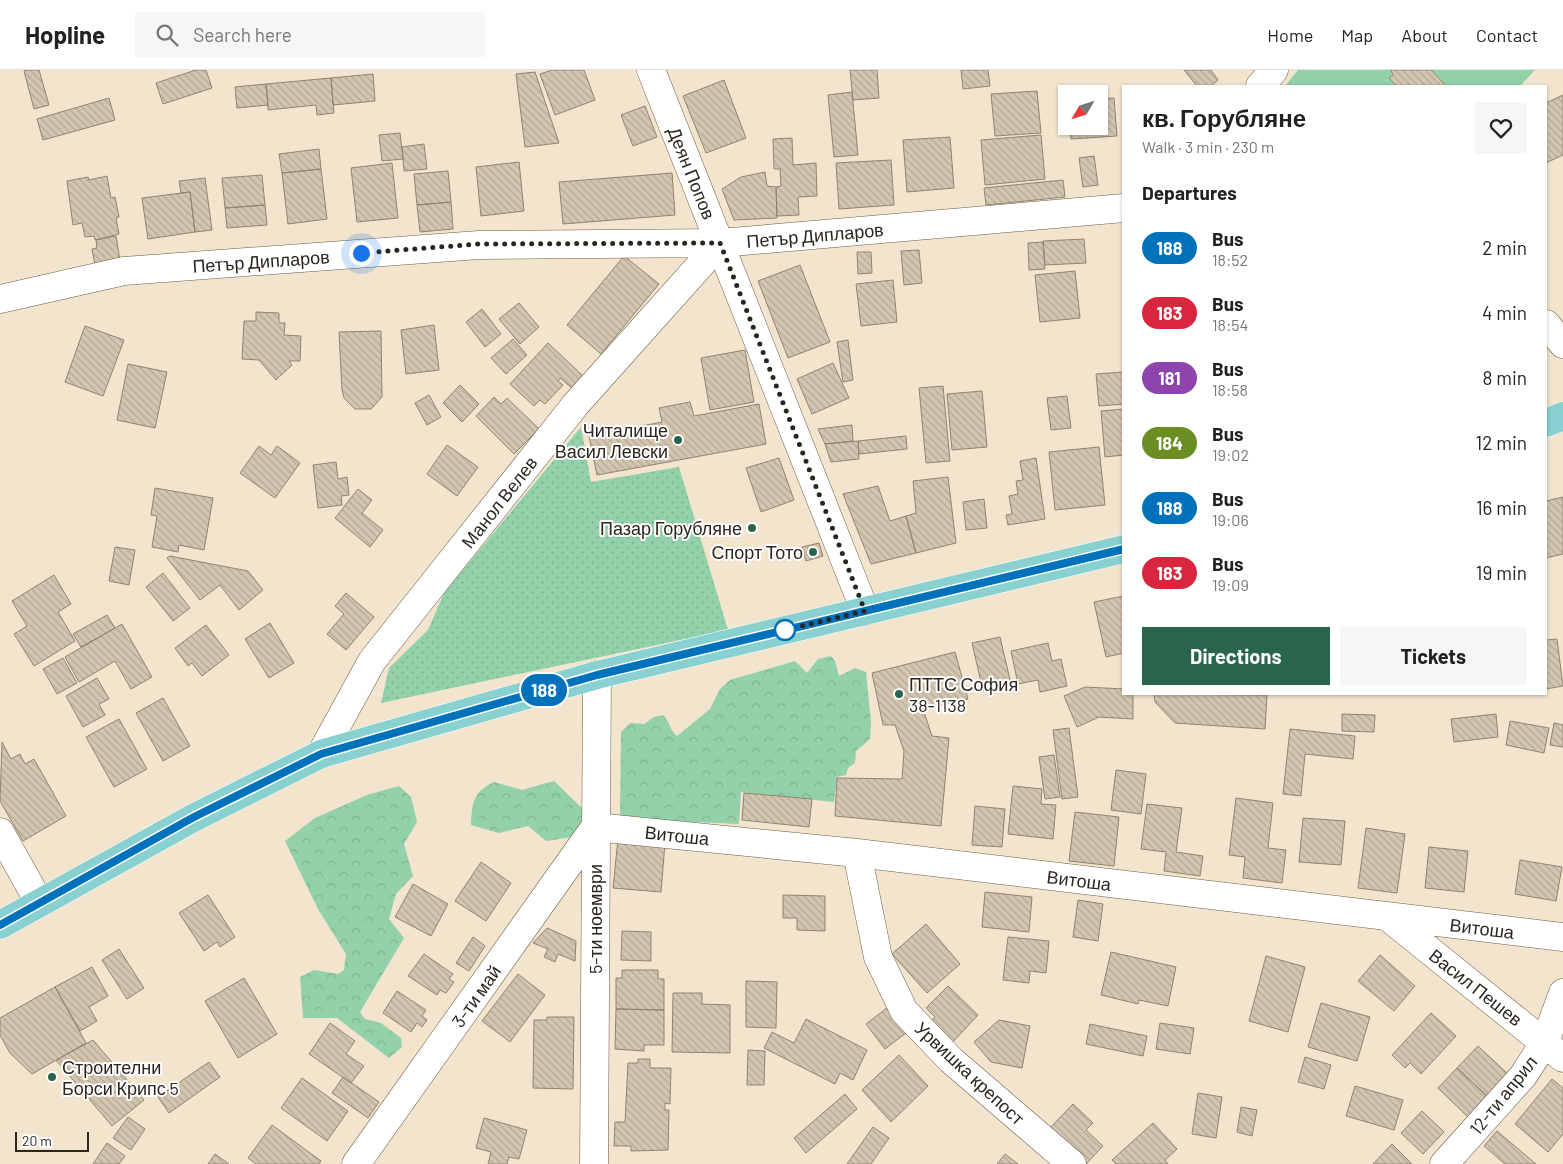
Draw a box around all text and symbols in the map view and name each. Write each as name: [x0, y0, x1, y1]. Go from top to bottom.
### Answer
search box: [135, 12, 485, 57]
text: Hopline: [25, 20, 105, 49]
icon: search: [153, 21, 181, 49]
text: Search here: [193, 23, 292, 46]
text: Home: [1267, 24, 1313, 46]
text: Map: [1341, 24, 1373, 46]
text: About: [1401, 24, 1448, 46]
text: Contact: [1476, 24, 1538, 46]
north arrow: [1058, 85, 1108, 135]
map controls: [1058, 85, 1108, 135]
button: heart: [1475, 102, 1527, 154]
text: кв. Горубляне: [1142, 103, 1306, 132]
street label: Деян Попов: [663, 124, 721, 222]
text: Walk · 3 min · 230 m: [1142, 137, 1274, 156]
text: Departures: [1142, 181, 1237, 204]
street label: Петър Дипларов: [746, 218, 884, 252]
text: Bus: [1212, 227, 1244, 250]
text: 2 min: [1482, 236, 1527, 259]
text: 188: [1157, 237, 1182, 259]
your location: [349, 241, 374, 266]
street label: Петър Дипларов: [192, 245, 330, 277]
text: 18:52: [1212, 250, 1248, 269]
text: Bus: [1212, 292, 1244, 315]
text: 4 min: [1482, 301, 1527, 324]
text: 183: [1157, 302, 1182, 324]
text: 18:54: [1212, 315, 1248, 334]
text: Bus: [1212, 357, 1244, 380]
text: 8 min: [1483, 366, 1527, 389]
text: 181: [1158, 367, 1181, 389]
text: 18:58: [1212, 380, 1248, 399]
place label: Читалище Васил Левски: [555, 419, 668, 462]
text: Bus: [1212, 422, 1244, 445]
text: 12 min: [1476, 431, 1527, 454]
text: 184: [1156, 432, 1183, 454]
marker: Читалище Васил Левски: [672, 434, 684, 446]
text: 19:02: [1212, 445, 1249, 464]
street label: Манол Велев: [456, 452, 542, 552]
text: Bus: [1212, 487, 1244, 510]
text: 16 min: [1476, 496, 1527, 519]
text: 188: [1157, 497, 1182, 519]
text: 19:06: [1212, 510, 1249, 529]
place label: Пазар Горубляне: [600, 517, 742, 539]
marker: Пазар Горубляне: [746, 522, 758, 534]
place label: Спорт Тото: [712, 541, 803, 563]
marker: Спорт Тото: [807, 546, 819, 558]
text: Bus: [1212, 552, 1244, 575]
text: 19 min: [1476, 561, 1527, 584]
text: 183: [1157, 562, 1182, 584]
text: 19:09: [1212, 575, 1249, 594]
unlabelled marker: [774, 619, 796, 641]
button: Directions: [1142, 627, 1330, 685]
button: Tickets: [1340, 627, 1527, 685]
place label: ПТТС София 38-1138: [909, 673, 1018, 716]
line badge: 188: [515, 674, 573, 706]
text: 188: [531, 679, 557, 701]
marker: ПТТС София 38-1138: [893, 688, 905, 700]
street label: Витоша: [644, 821, 711, 849]
street label: 5-ти ноември: [584, 864, 606, 974]
street label: Витоша: [1046, 865, 1113, 895]
street label: Витоша: [1449, 913, 1516, 943]
street label: Васил Пешев: [1425, 944, 1527, 1030]
street label: 3-ти май: [447, 961, 505, 1031]
street label: Урвишка крепост: [911, 1017, 1029, 1129]
street label: 12-ти април: [1464, 1051, 1542, 1139]
place label: Строителни Борси Крипс 5: [62, 1056, 179, 1099]
marker: Строителни Борси Крипс 5: [46, 1071, 58, 1083]
scale bar: [15, 1129, 89, 1152]
text: 20 m: [22, 1132, 52, 1149]

